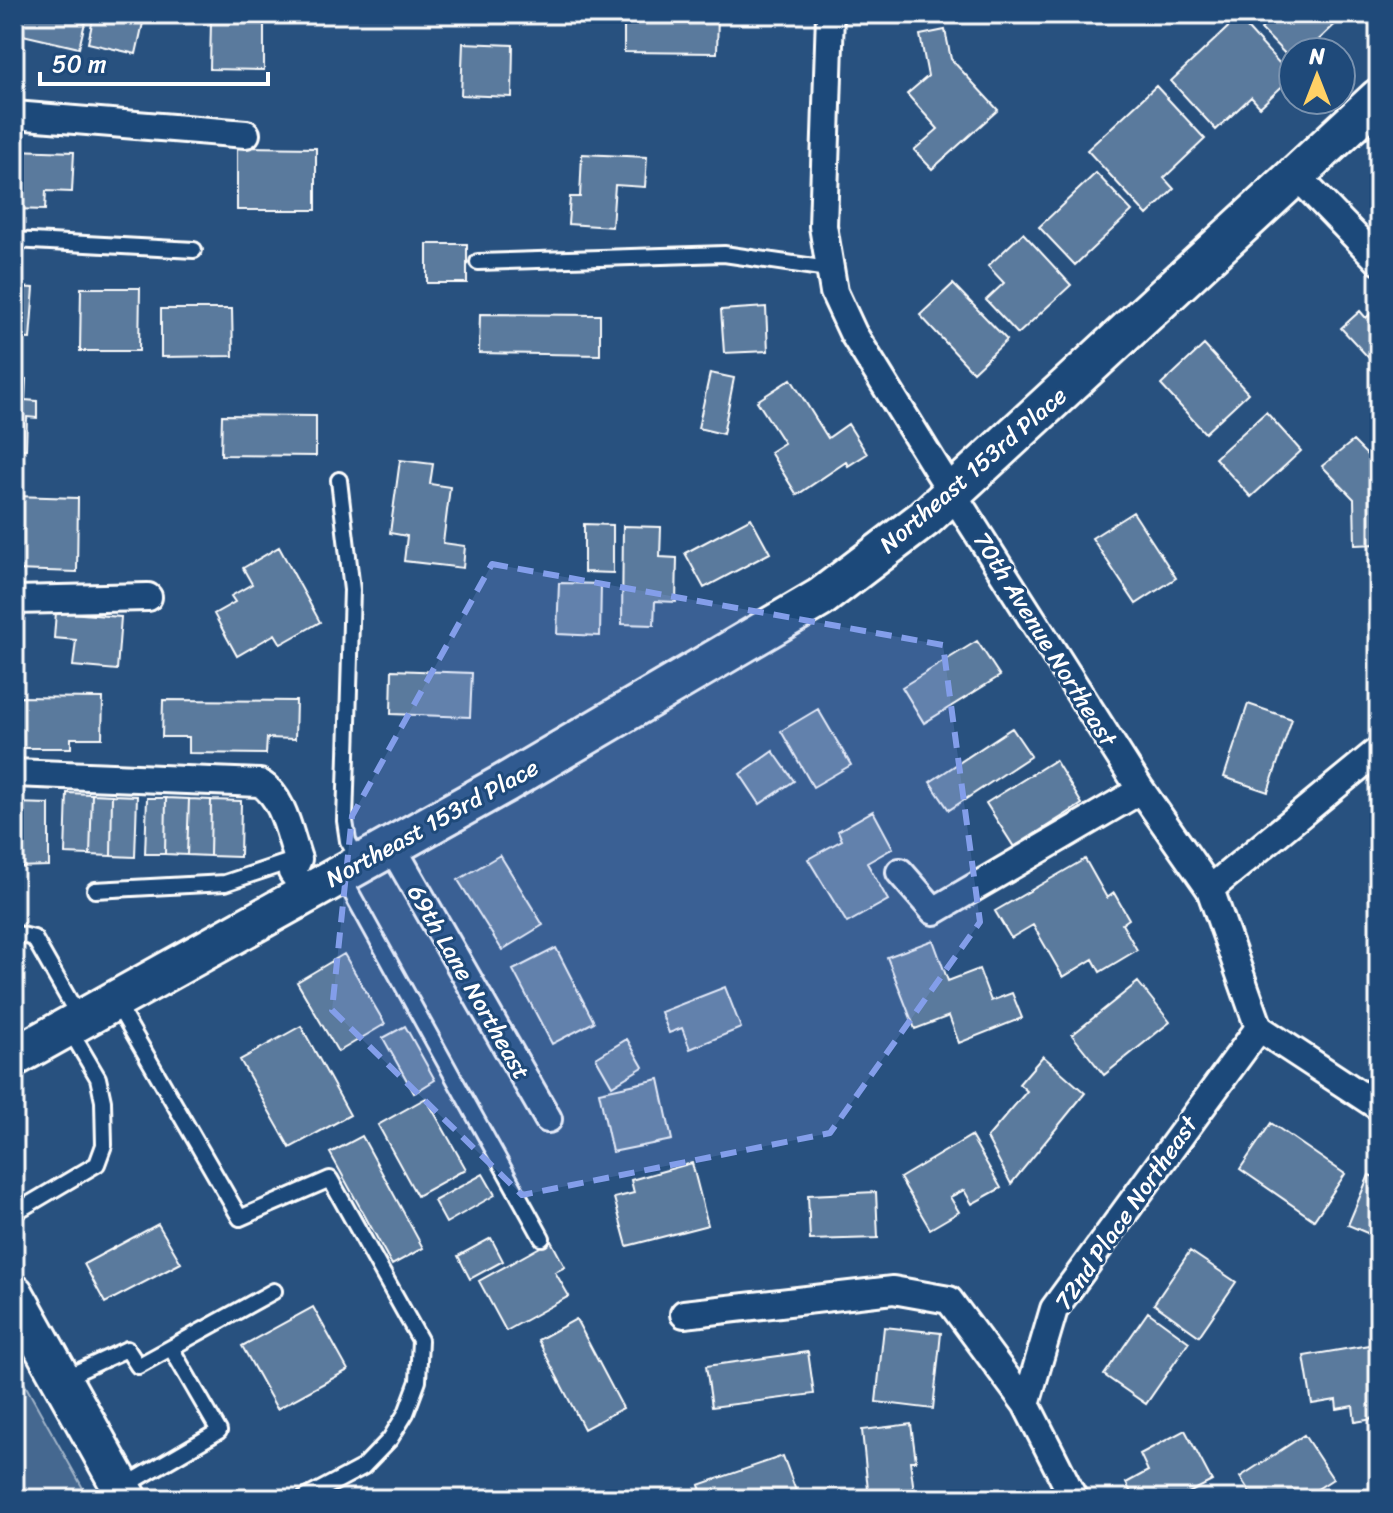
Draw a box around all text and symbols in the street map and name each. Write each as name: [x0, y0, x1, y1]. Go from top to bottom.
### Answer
scale bar: [40, 36, 268, 86]
north arrow: [1277, 36, 1357, 116]
text: N: [1308, 37, 1325, 76]
text: 50 m: [52, 43, 107, 85]
street label: Northeast 153rd Place: [869, 376, 1077, 564]
street label: 70th Avenue Northeast: [962, 523, 1129, 756]
street label: Northeast 153rd Place: [318, 747, 546, 899]
street label: 69th Lane Northeast: [396, 876, 542, 1088]
street label: 72nd Place Northeast: [1043, 1106, 1210, 1319]

